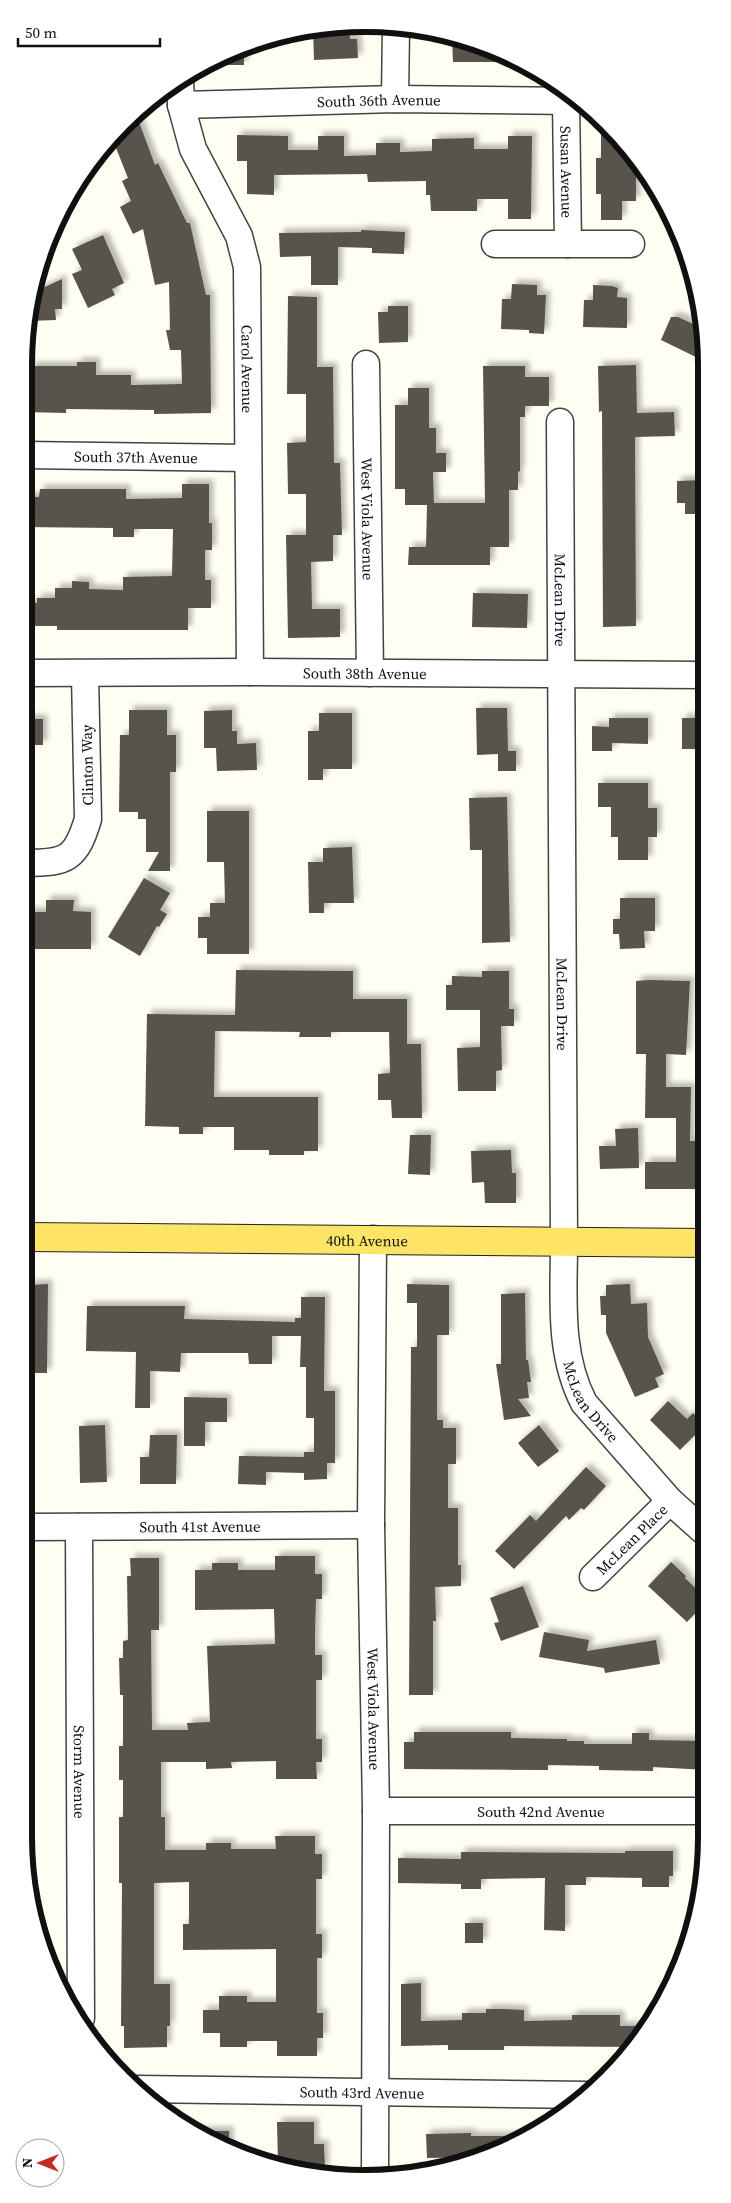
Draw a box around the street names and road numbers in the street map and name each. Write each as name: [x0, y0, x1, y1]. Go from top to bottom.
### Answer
street label: South 36th Avenue: [317, 88, 441, 112]
street label: Susan Avenue: [556, 126, 578, 219]
street label: Carol Avenue: [237, 325, 259, 414]
street label: South 37th Avenue: [74, 445, 198, 468]
street label: West Viola Avenue: [357, 458, 379, 581]
street label: McLean Drive: [550, 553, 572, 647]
street label: South 38th Avenue: [303, 662, 427, 684]
street label: Clinton Way: [76, 724, 98, 806]
street label: McLean Drive: [552, 957, 574, 1051]
street label: 40th Avenue: [326, 1229, 408, 1251]
street label: McLean Drive: [559, 1358, 624, 1447]
street label: McLean Place: [591, 1499, 672, 1579]
street label: South 41st Avenue: [139, 1515, 261, 1537]
street label: West Viola Avenue: [363, 1648, 386, 1771]
street label: Storm Avenue: [69, 1725, 91, 1819]
street label: South 42nd Avenue: [477, 1801, 605, 1822]
street label: South 43rd Avenue: [300, 2081, 425, 2103]

